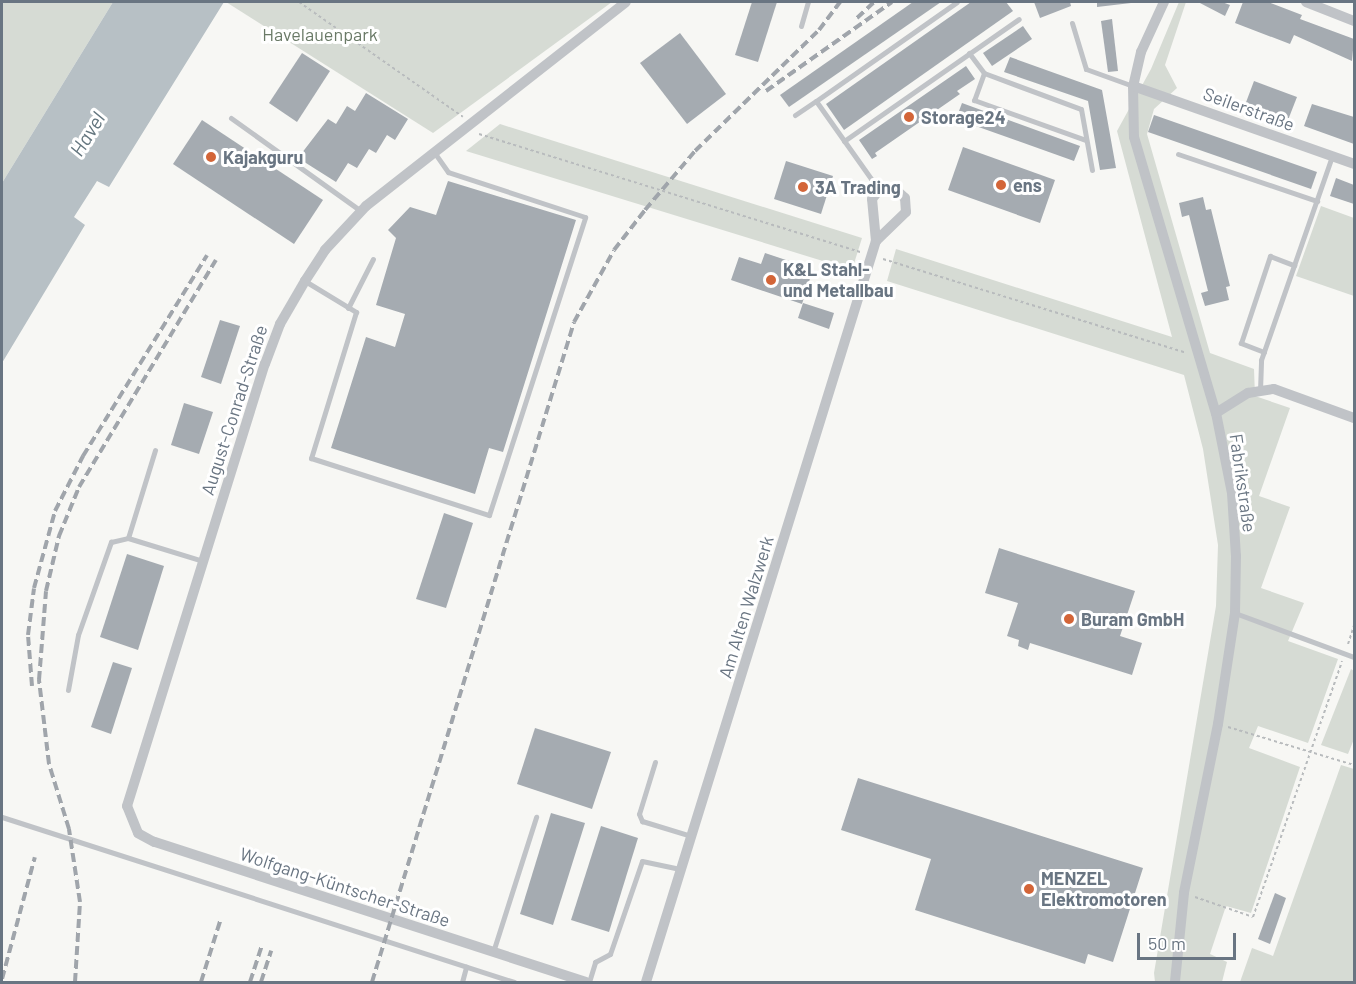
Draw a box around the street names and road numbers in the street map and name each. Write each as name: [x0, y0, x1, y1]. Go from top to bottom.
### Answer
street label: Seilerstraße: [1200, 83, 1298, 135]
street label: August-Conrad-Straße: [196, 322, 272, 498]
street label: Fabrikstraße: [1225, 432, 1261, 534]
street label: Am Alten Walzwerk: [714, 533, 778, 681]
street label: Wolfgang-Küntscher-Straße: [237, 843, 453, 931]

